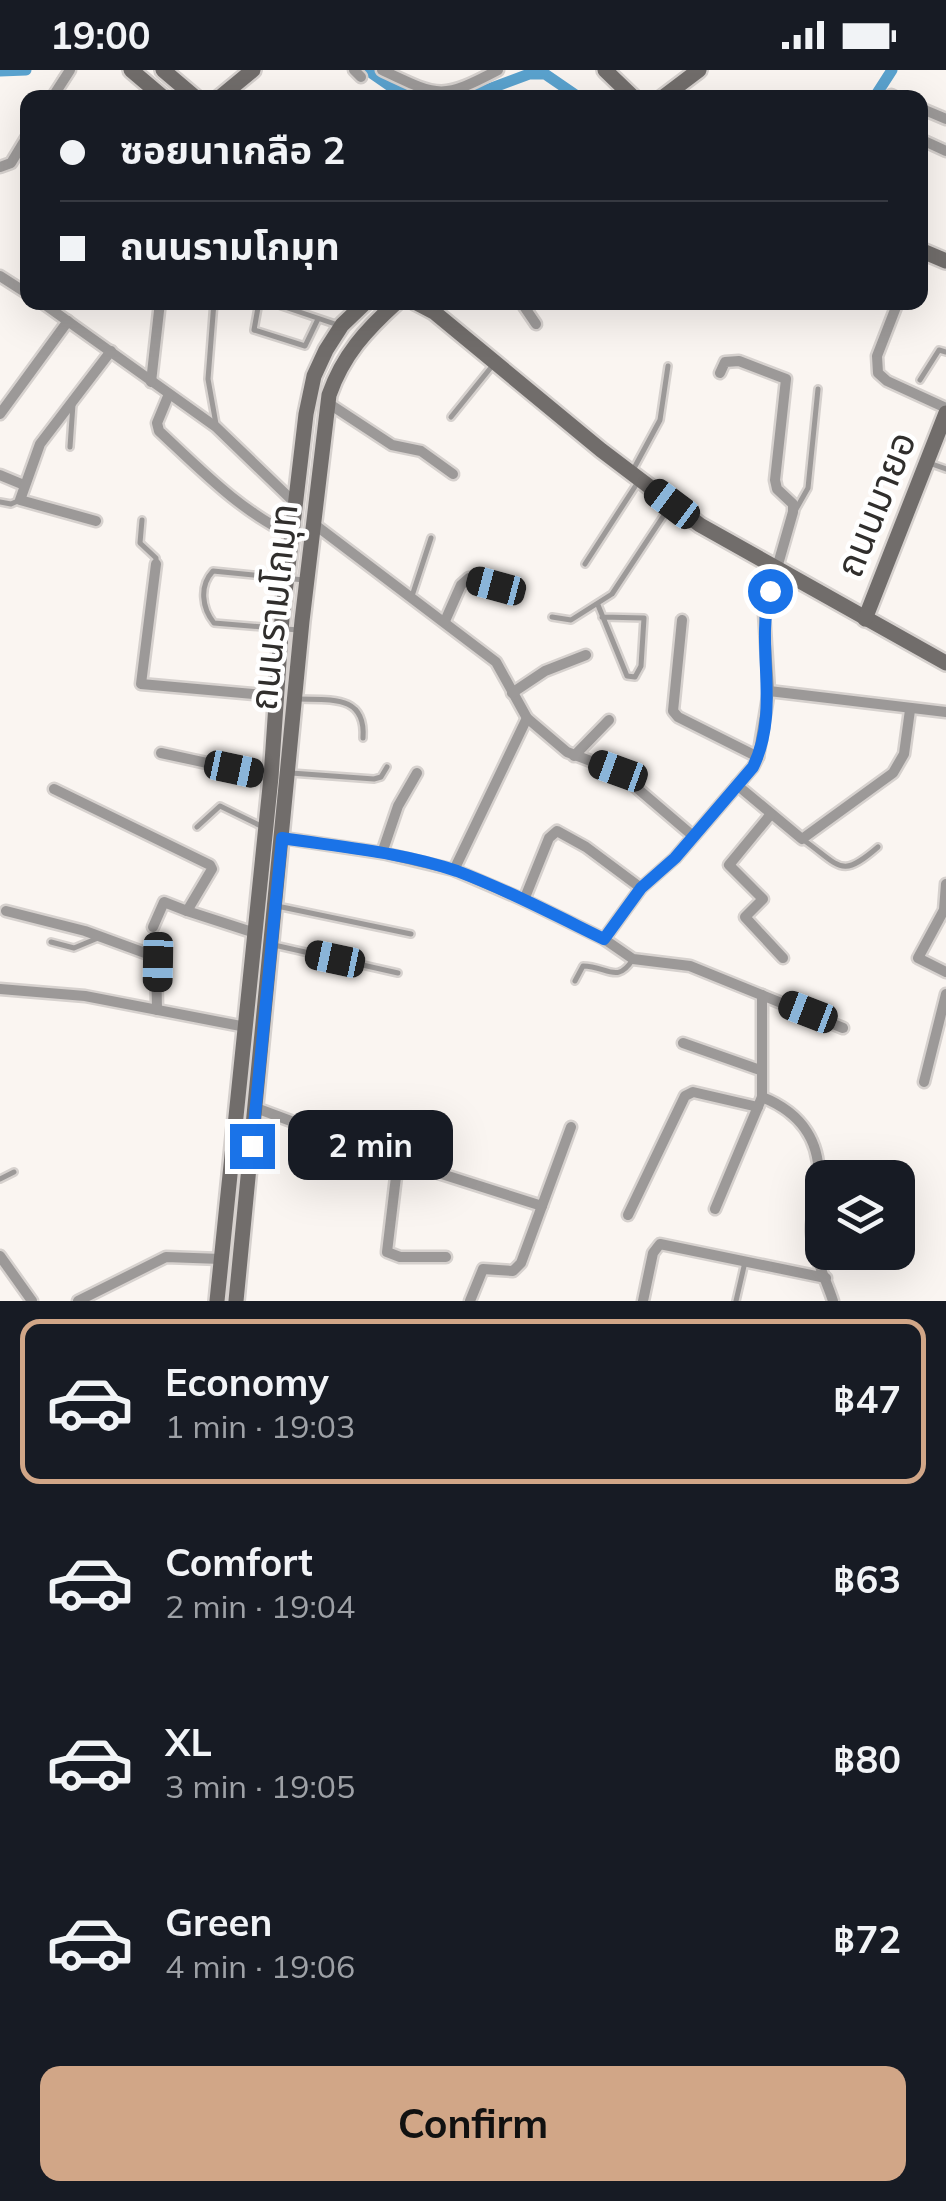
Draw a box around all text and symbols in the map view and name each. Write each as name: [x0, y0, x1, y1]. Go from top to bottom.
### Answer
text: 19:00: [50, 11, 151, 59]
text: ซอยนาเกลือ 2: [120, 126, 345, 174]
text: ถนนรามโกมุท: [120, 222, 340, 270]
street label: ถนนมายอ: [824, 424, 926, 584]
car: [639, 474, 705, 534]
street label: ถนนรามโกมุท: [238, 501, 308, 713]
car: [463, 564, 529, 608]
route start: [748, 569, 793, 614]
car: [585, 747, 651, 795]
car: [202, 748, 266, 790]
car: [142, 932, 174, 992]
car: [303, 938, 367, 980]
car: [775, 987, 841, 1037]
callout: 2 min: [287, 1111, 452, 1181]
route end: [230, 1124, 275, 1169]
text: 2 min: [328, 1125, 413, 1165]
map controls: [805, 1160, 915, 1270]
button: layers: [805, 1160, 915, 1270]
icon: car: [45, 1357, 135, 1447]
text: Economy: [165, 1358, 329, 1406]
text: ฿47: [833, 1375, 901, 1423]
text: 1 min · 19:03: [165, 1406, 355, 1446]
icon: car: [45, 1537, 135, 1627]
text: Comfort: [165, 1538, 313, 1586]
text: ฿63: [833, 1555, 901, 1603]
text: 2 min · 19:04: [165, 1586, 355, 1626]
icon: car: [45, 1717, 135, 1807]
text: XL: [165, 1718, 212, 1766]
text: ฿80: [833, 1735, 901, 1783]
text: 3 min · 19:05: [165, 1766, 355, 1806]
icon: car: [45, 1897, 135, 1987]
text: Green: [165, 1898, 272, 1946]
text: ฿72: [833, 1915, 901, 1963]
text: 4 min · 19:06: [165, 1946, 355, 1986]
button: Confirm: [40, 2066, 906, 2181]

